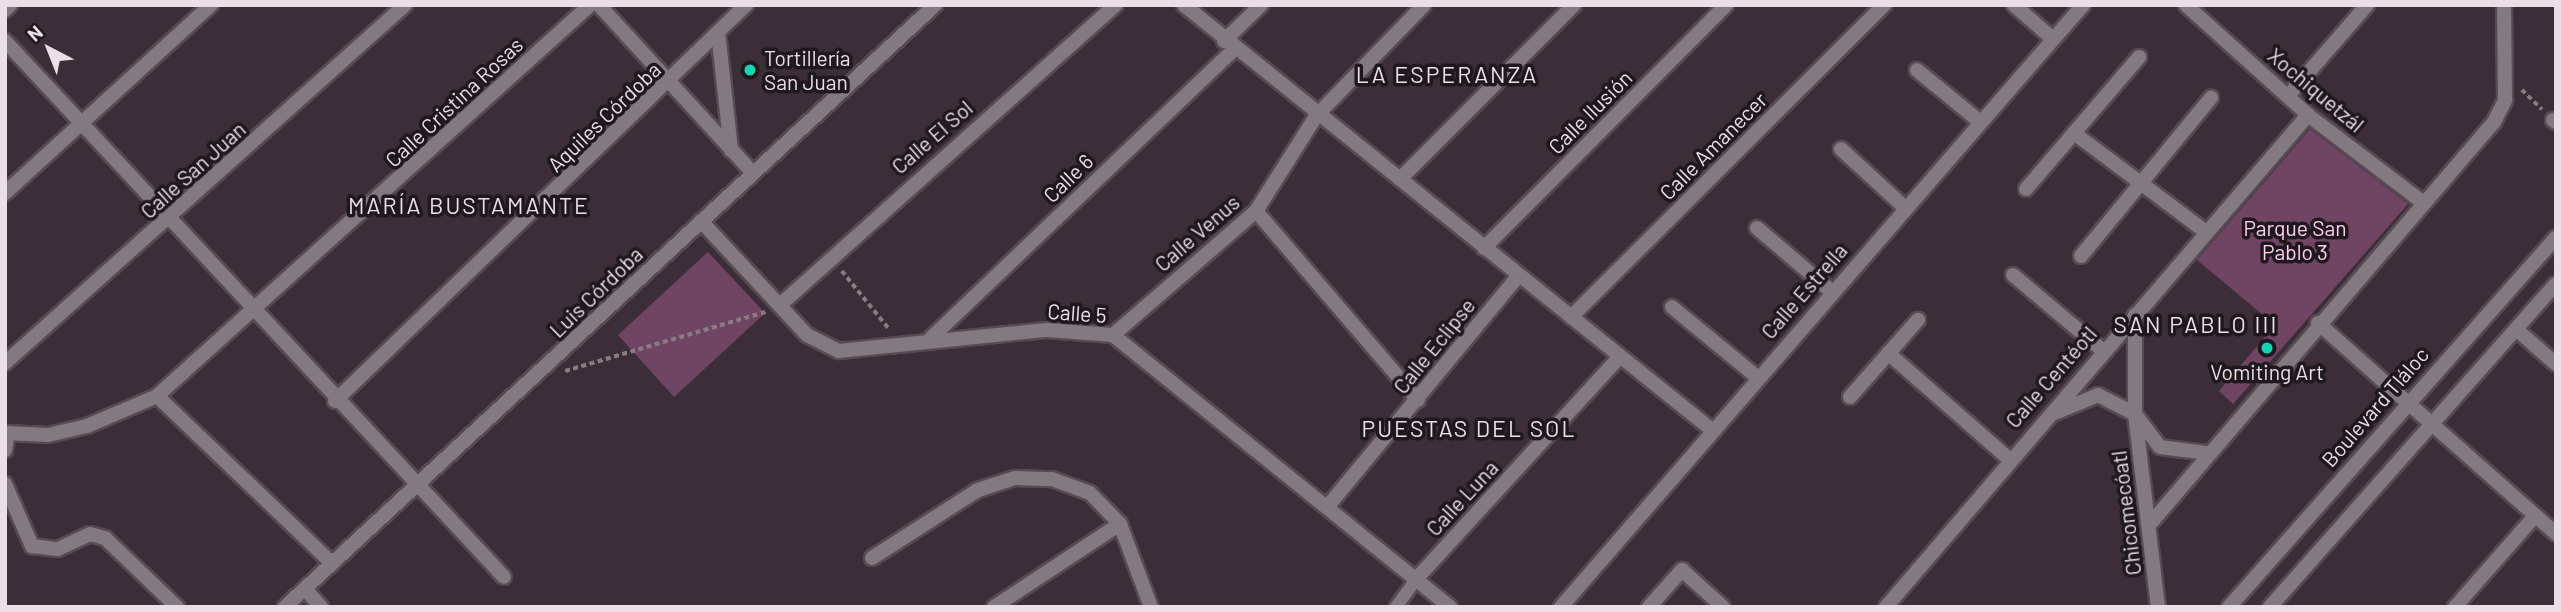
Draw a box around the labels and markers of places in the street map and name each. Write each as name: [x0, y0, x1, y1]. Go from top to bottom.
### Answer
place label: Tortillería San Juan: [764, 45, 851, 95]
marker: Tortillería San Juan: [742, 62, 758, 78]
marker: Vomiting Art: [2259, 340, 2275, 356]
place label: Vomiting Art: [2210, 359, 2324, 385]

